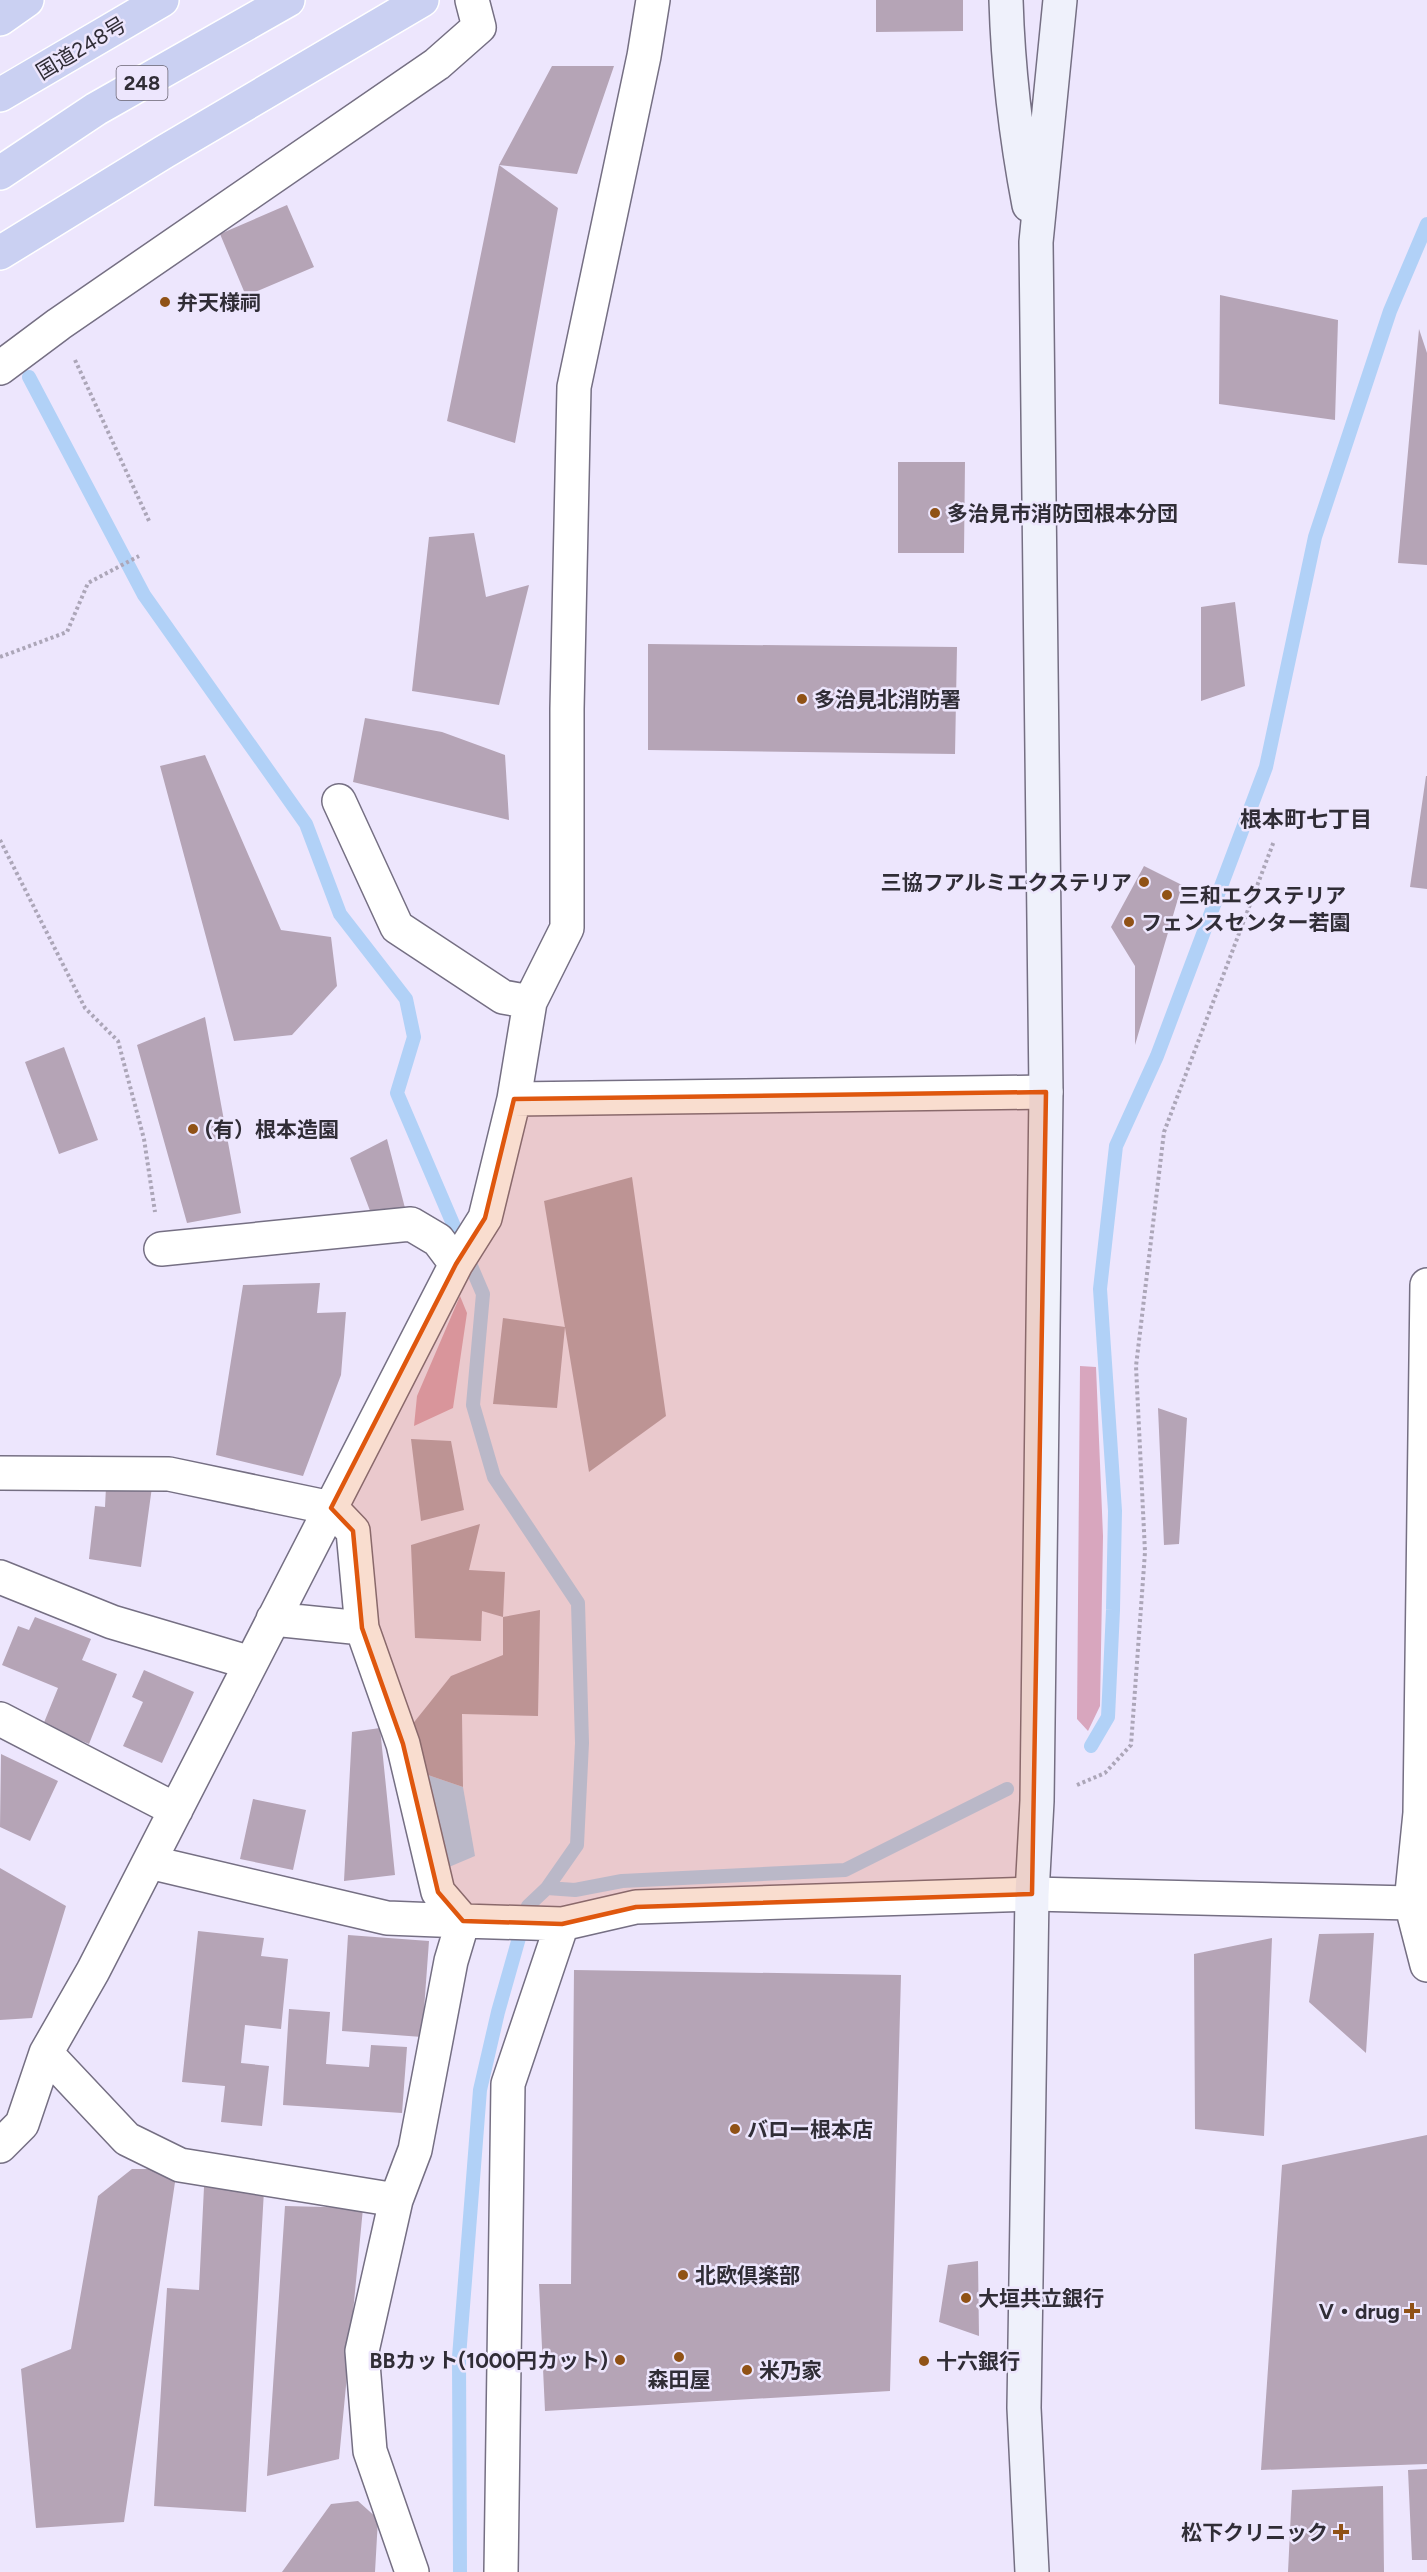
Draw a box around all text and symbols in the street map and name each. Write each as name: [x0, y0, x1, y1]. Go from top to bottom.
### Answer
street label: 国道248号: [31, 11, 131, 85]
road number: 248: [116, 66, 168, 100]
place label: 弁天様祠: [177, 290, 261, 315]
marker: 弁天様祠: [158, 295, 172, 309]
place label: 多治見市消防団根本分団: [947, 501, 1178, 526]
marker: 多治見市消防団根本分団: [928, 506, 942, 520]
place label: 多治見北消防署: [814, 687, 961, 712]
marker: 多治見北消防署: [795, 692, 809, 706]
district label: 根本町七丁目: [1240, 806, 1372, 833]
place label: 三協フアルミエクステリア: [881, 870, 1132, 895]
marker: 三協フアルミエクステリア: [1137, 875, 1151, 889]
place label: 三和エクステリア: [1179, 883, 1346, 908]
marker: 三和エクステリア: [1160, 888, 1174, 902]
place label: フェンスセンター若園: [1141, 910, 1351, 935]
marker: フェンスセンター若園: [1122, 915, 1136, 929]
place label: (有）根本造園: [205, 1117, 339, 1142]
marker: (有）根本造園: [186, 1122, 200, 1136]
place label: バロー根本店: [747, 2117, 873, 2142]
marker: バロー根本店: [728, 2122, 742, 2136]
place label: 北欧倶楽部: [695, 2263, 800, 2288]
marker: 北欧倶楽部: [676, 2268, 690, 2282]
place label: 大垣共立銀行: [978, 2286, 1104, 2311]
marker: 大垣共立銀行: [959, 2291, 973, 2305]
place label: V・drug: [1319, 2299, 1400, 2324]
marker: V・drug: [1405, 2304, 1419, 2318]
place label: BBカット(1000円カット): [370, 2348, 608, 2373]
place label: 十六銀行: [936, 2349, 1020, 2374]
marker: 森田屋: [672, 2350, 686, 2364]
marker: BBカット(1000円カット): [613, 2353, 627, 2367]
marker: 十六銀行: [917, 2354, 931, 2368]
place label: 米乃家: [759, 2358, 822, 2383]
marker: 米乃家: [740, 2363, 754, 2377]
place label: 森田屋: [648, 2367, 711, 2392]
place label: 松下クリニック: [1181, 2520, 1328, 2545]
marker: 松下クリニック: [1332, 2523, 1350, 2541]

